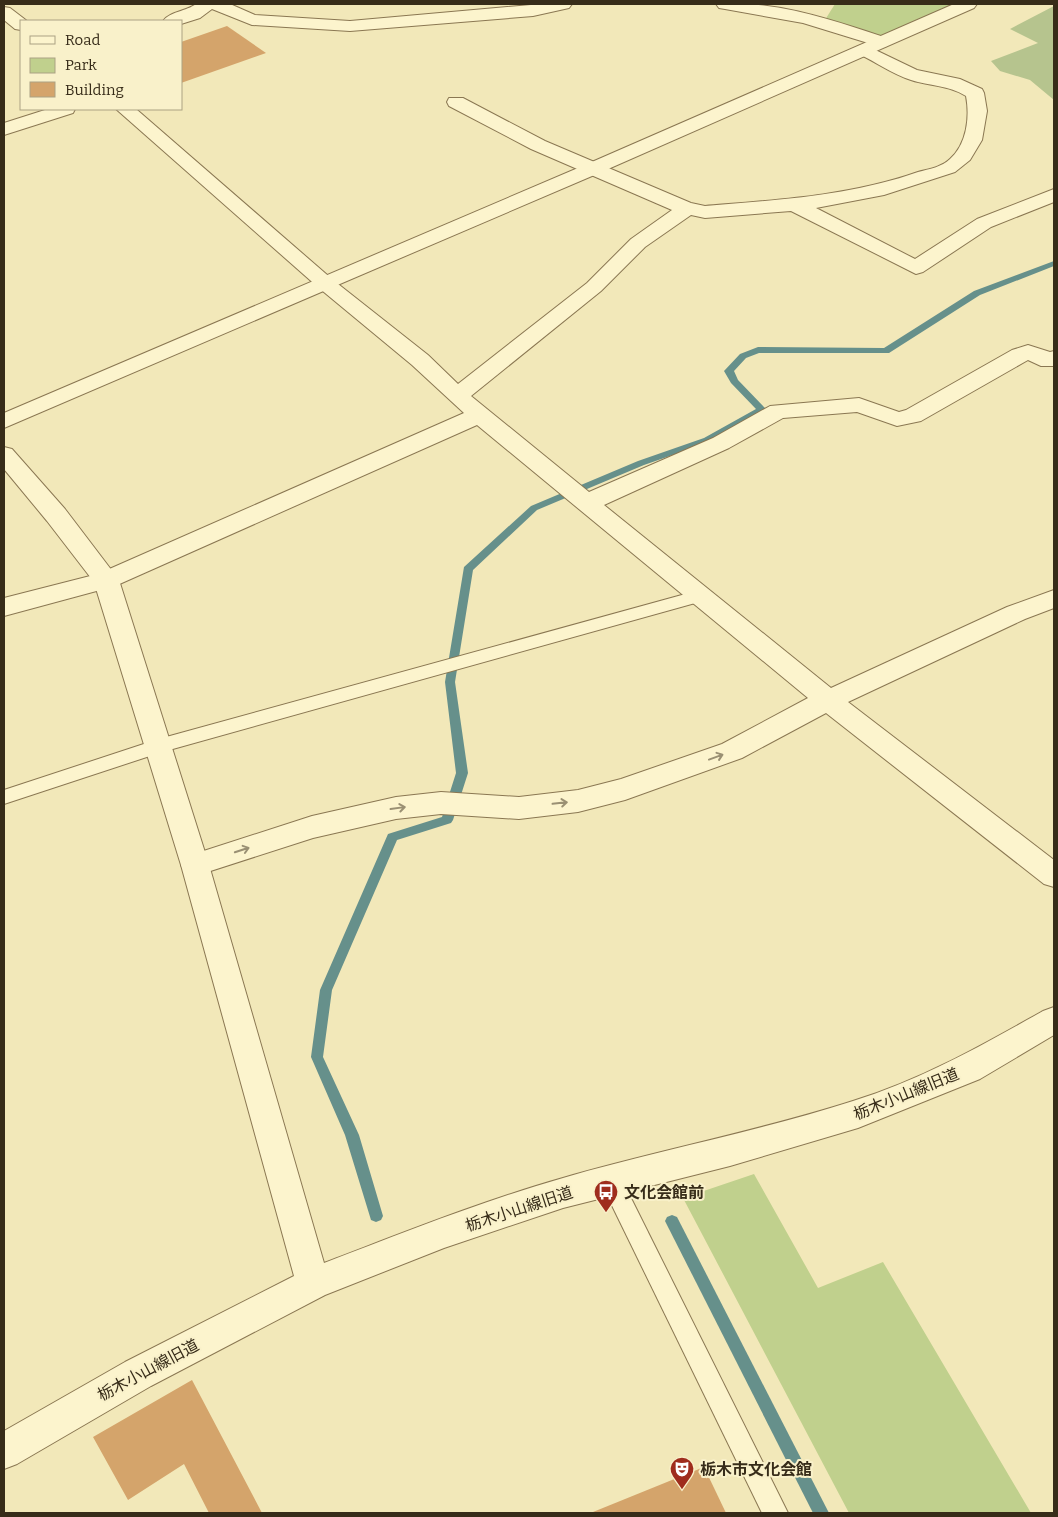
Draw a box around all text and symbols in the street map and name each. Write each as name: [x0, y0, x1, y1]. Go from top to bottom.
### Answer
legend: [20, 20, 182, 110]
text: Road: [65, 31, 100, 49]
text: Park: [65, 56, 97, 74]
text: Building: [65, 81, 124, 99]
one-way arrow: [707, 752, 723, 761]
one-way arrow: [552, 798, 568, 808]
one-way arrow: [390, 803, 406, 813]
one-way arrow: [233, 844, 249, 854]
street label: 栃木小山線旧道: [851, 1064, 961, 1124]
bus stop icon: 文化会館前: [593, 1179, 619, 1213]
street label: 栃木小山線旧道: [463, 1183, 575, 1235]
place label: 文化会館前: [624, 1183, 704, 1202]
street label: 栃木小山線旧道: [94, 1335, 202, 1405]
theatre icon: 栃木市文化会館: [669, 1456, 695, 1490]
place label: 栃木市文化会館: [700, 1460, 812, 1479]

